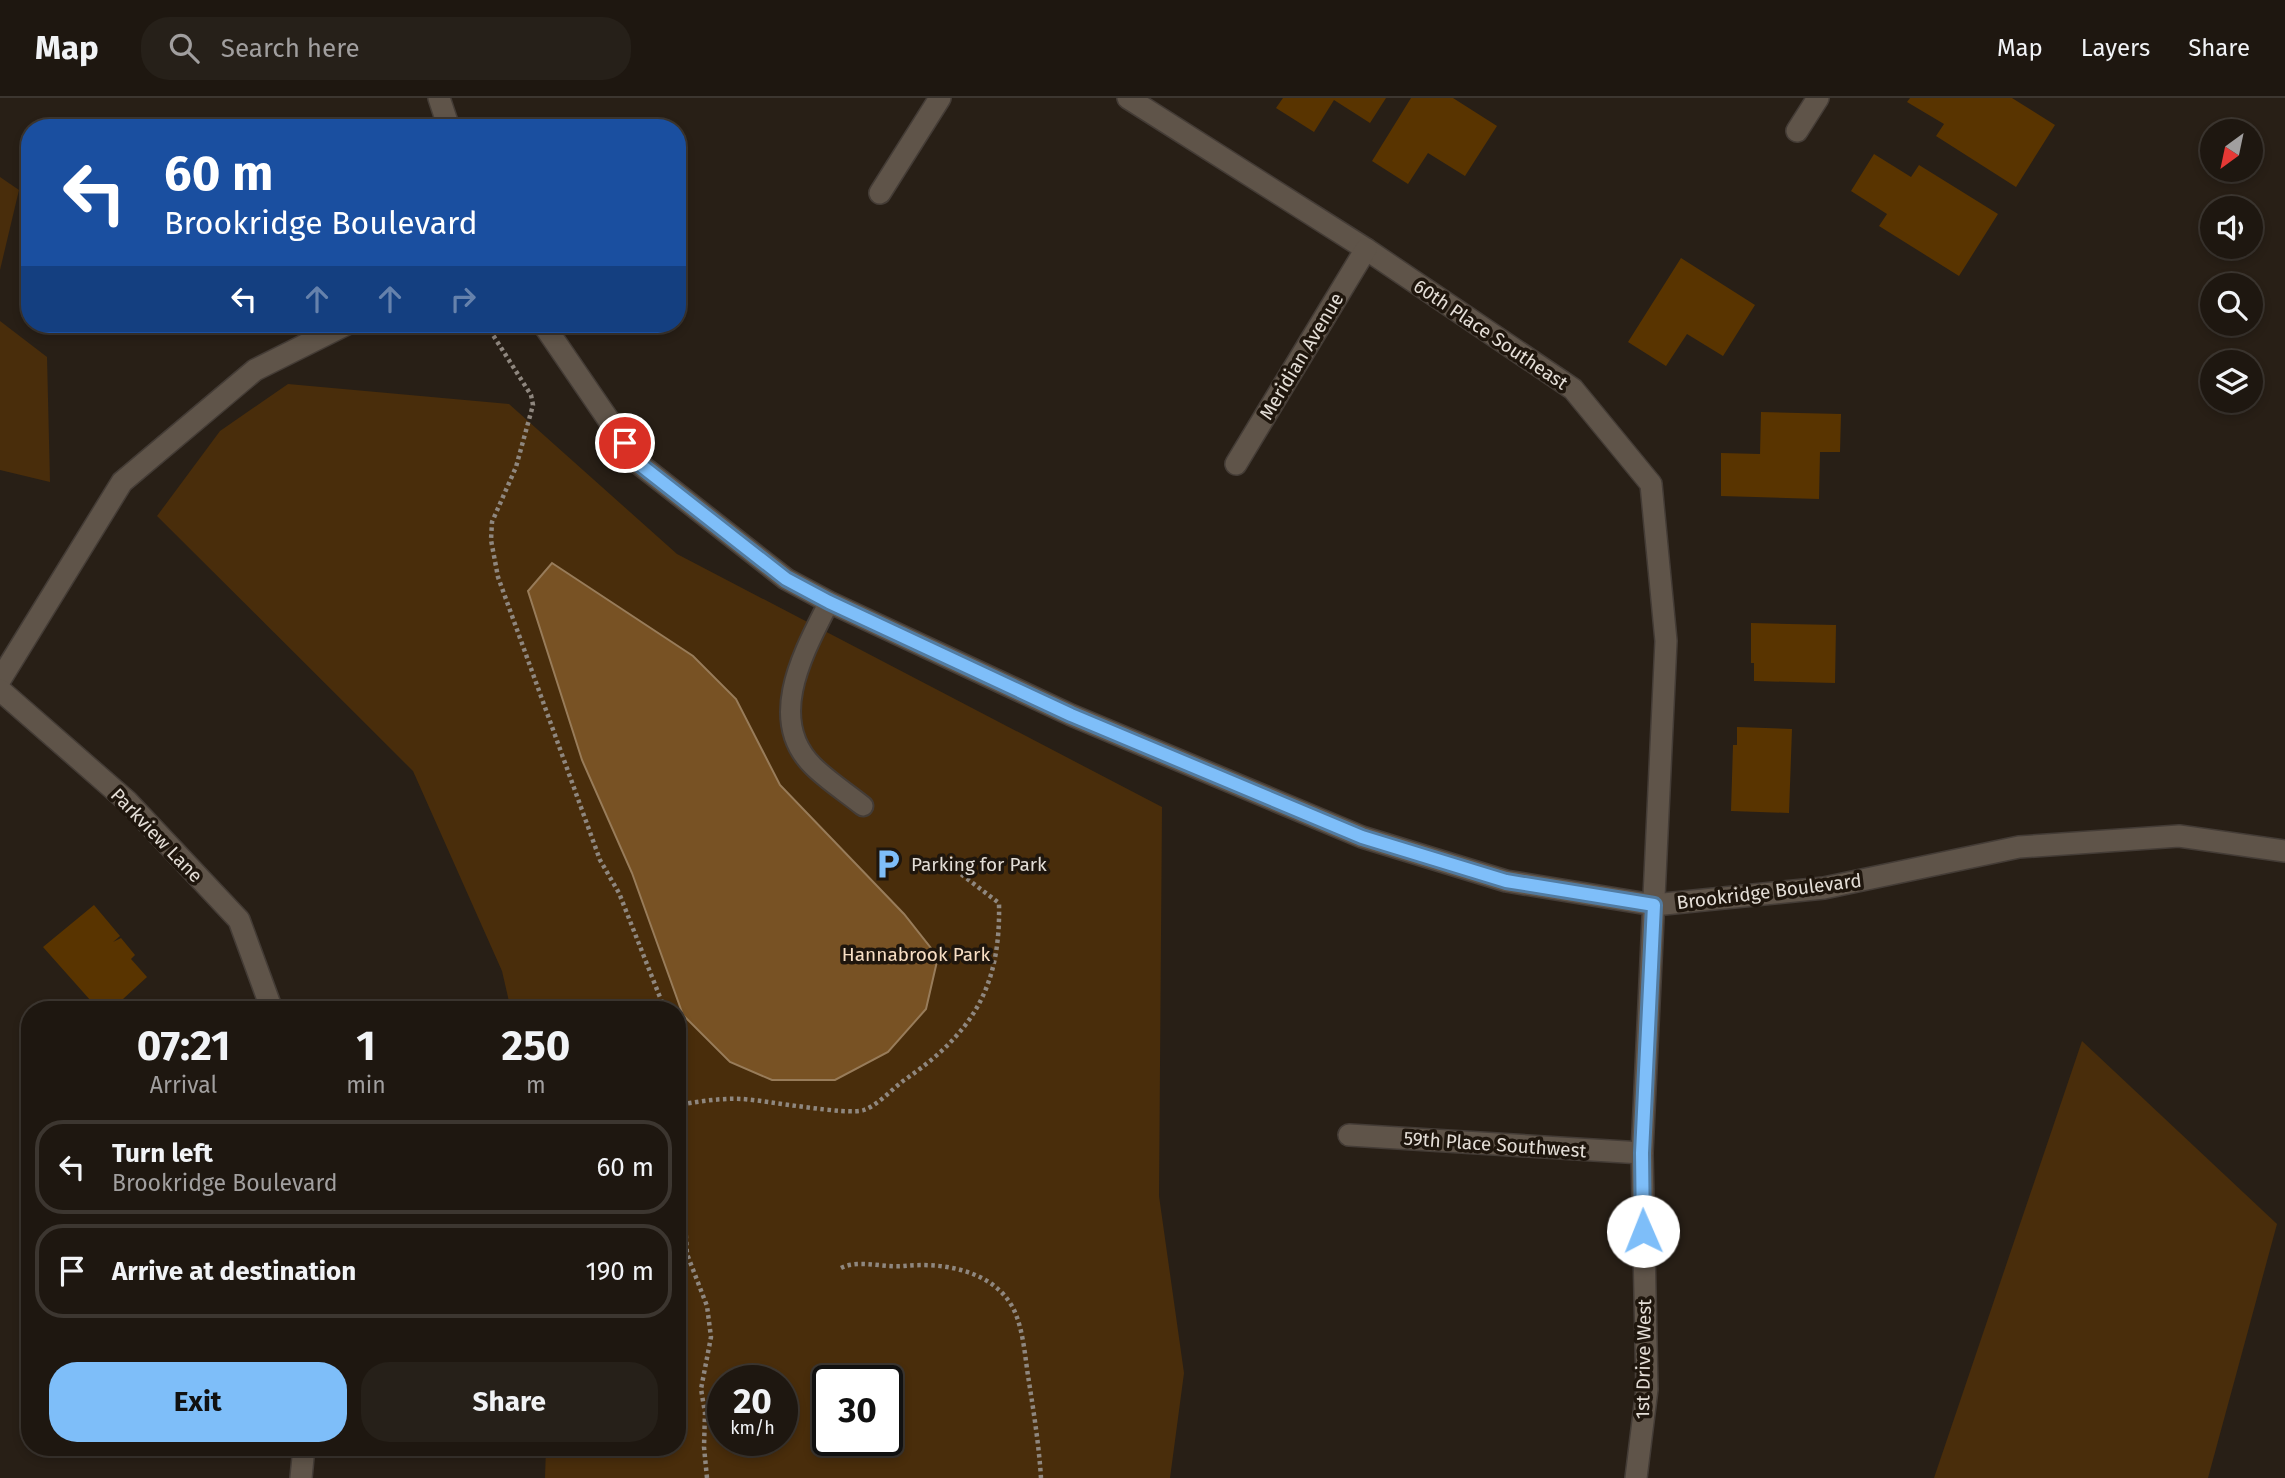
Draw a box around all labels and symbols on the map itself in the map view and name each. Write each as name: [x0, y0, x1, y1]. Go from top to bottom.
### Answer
north arrow: [2200, 119, 2263, 182]
street label: 60th Place Southeast: [1409, 274, 1572, 395]
street label: Meridian Avenue: [1254, 289, 1348, 424]
pin: [595, 413, 655, 473]
street label: Parkview Lane: [106, 783, 207, 887]
parking icon: Parking for Park: [871, 847, 905, 881]
place label: Parking for Park: [911, 853, 1047, 876]
street label: Brookridge Boulevard: [1675, 869, 1863, 914]
park label: Hannabrook Park: [842, 943, 990, 966]
street label: 59th Place Southwest: [1403, 1127, 1587, 1162]
position arrow: [1606, 1194, 1680, 1268]
street label: 1st Drive West: [1631, 1299, 1656, 1419]
speed limit sign: 30: [812, 1365, 903, 1456]

